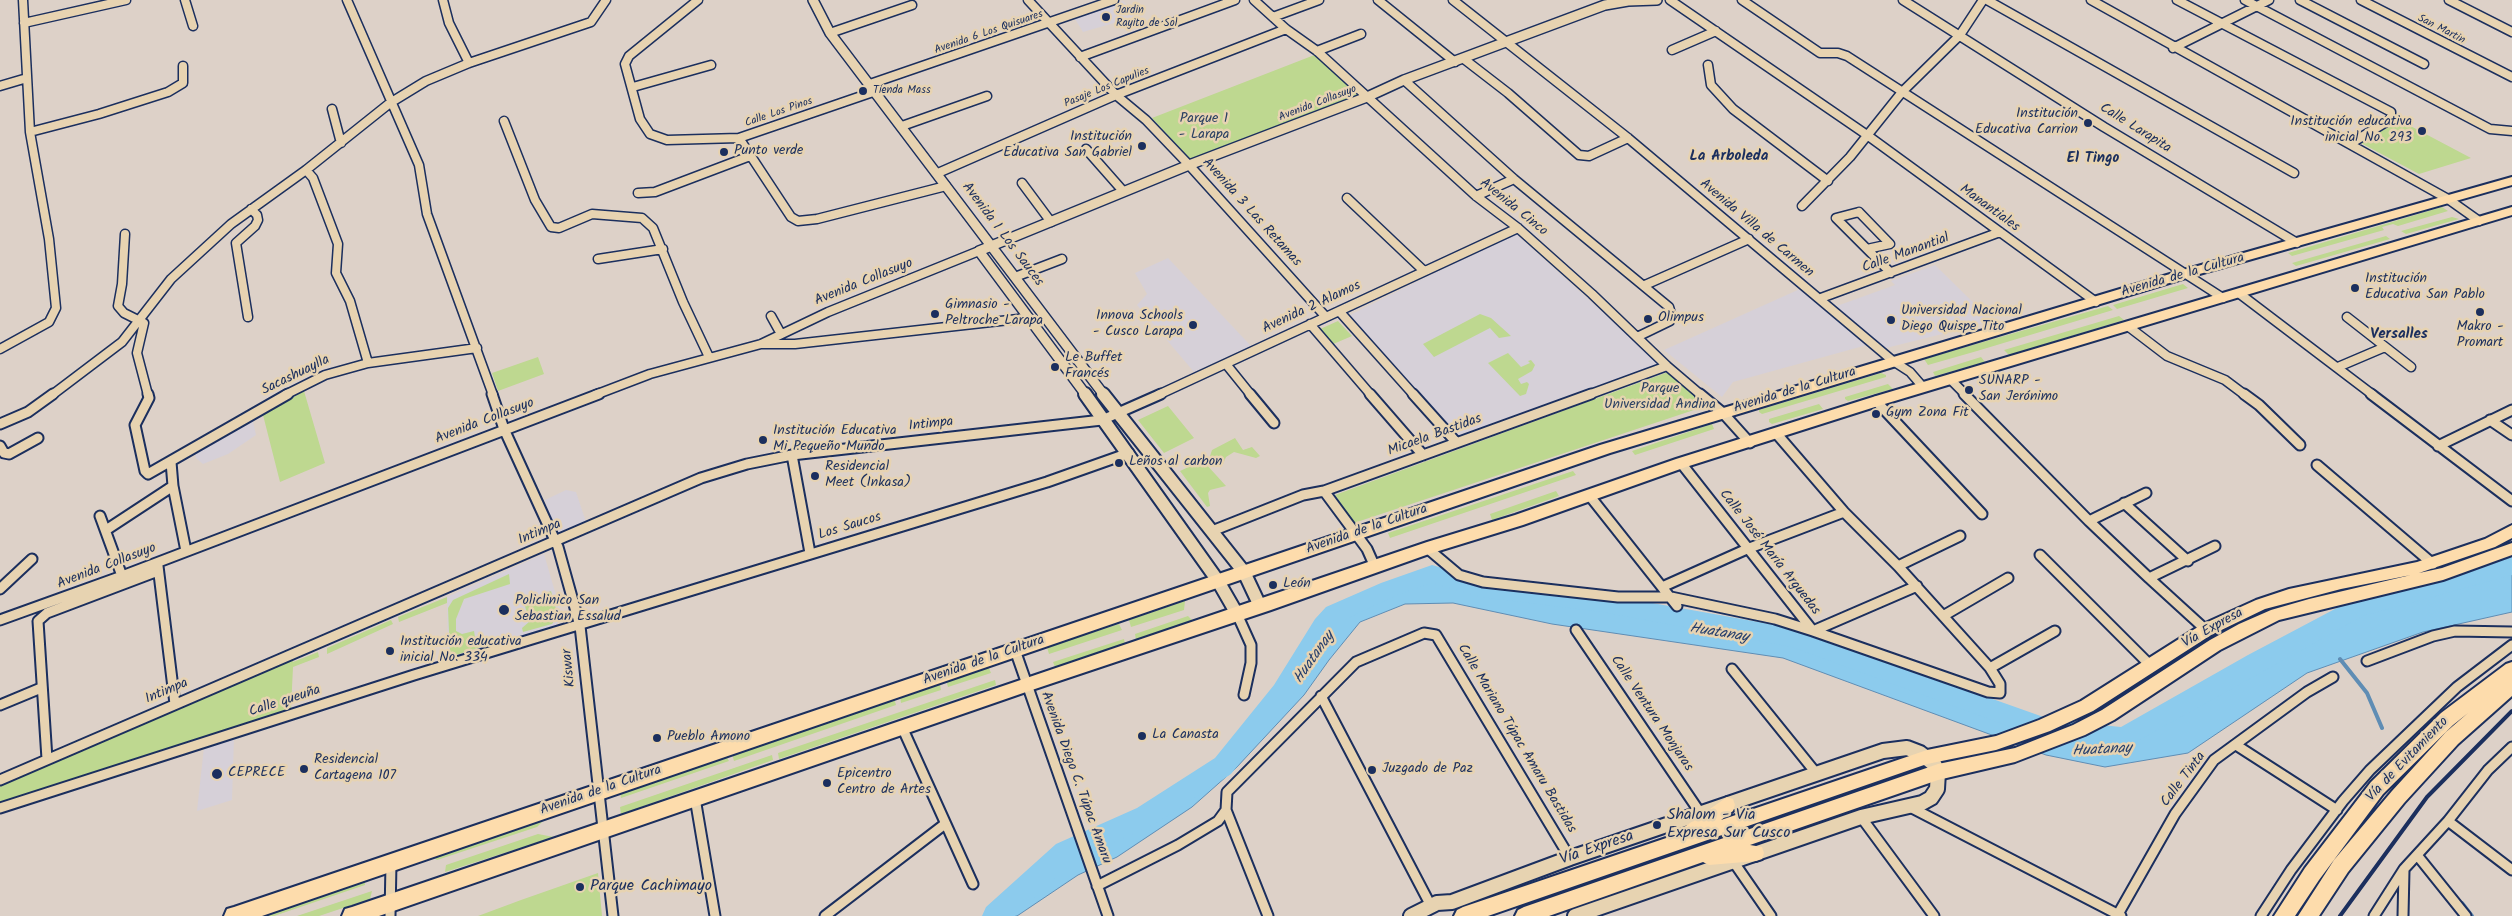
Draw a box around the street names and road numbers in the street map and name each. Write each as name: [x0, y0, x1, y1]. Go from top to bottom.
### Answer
street label: Avenida 6 Los Quisuares: [933, 8, 1045, 58]
street label: San Martin: [2415, 12, 2467, 48]
street label: Pasaje Los Capulies: [1063, 65, 1151, 111]
street label: Avenida Collasuyo: [1277, 83, 1359, 125]
street label: Calle Los Pinos: [743, 95, 815, 131]
street label: Calle Larapita: [2096, 100, 2174, 158]
street label: Avenida 3 Las Retamas: [1198, 155, 1304, 271]
street label: Avenida Cinco: [1476, 176, 1550, 240]
street label: Avenida Villa de Carmen: [1695, 176, 1817, 282]
street label: Avenida 1 Los Sauces: [958, 180, 1046, 290]
street label: Manantiales: [1956, 182, 2022, 236]
street label: Calle Manantial: [1860, 230, 1952, 278]
street label: Avenida de la Cultura: [2120, 250, 2246, 302]
street label: Avenida Collasuyo: [812, 256, 916, 310]
street label: Avenida 2 Alamos: [1260, 278, 1364, 338]
street label: Sacashuaylla: [259, 352, 333, 400]
street label: Avenida de la Cultura: [1732, 364, 1858, 418]
street label: Avenida Collasuyo: [433, 395, 537, 449]
street label: Micaela Bastidas: [1386, 411, 1484, 461]
street label: Intimpa: [908, 414, 954, 436]
street label: Calle José María Arguedas: [1715, 487, 1823, 619]
street label: Avenida de la Cultura: [1304, 501, 1430, 559]
street label: Los Saucos: [817, 509, 883, 545]
street label: Intimpa: [516, 516, 564, 550]
street label: Avenida Collasuyo: [55, 540, 159, 594]
street label: Vía Expresa: [2180, 605, 2246, 653]
street label: Avenida de la Cultura: [921, 632, 1047, 690]
street label: Calle Mariano Túpac Amaru Bastidas: [1453, 641, 1579, 837]
street label: Kiswar: [560, 648, 580, 688]
street label: Calle Ventura Monjaras: [1606, 653, 1696, 775]
street label: Intimpa: [143, 675, 191, 709]
street label: Calle queuña: [247, 683, 323, 721]
street label: Avenida Diego C. Túpac Amaru: [1036, 690, 1114, 866]
street label: Vía de Evitamiento: [2363, 714, 2453, 806]
street label: Calle Tinta: [2158, 749, 2210, 811]
street label: Avenida de la Cultura: [538, 762, 664, 820]
street label: Vía Expresa: [1558, 827, 1636, 871]

